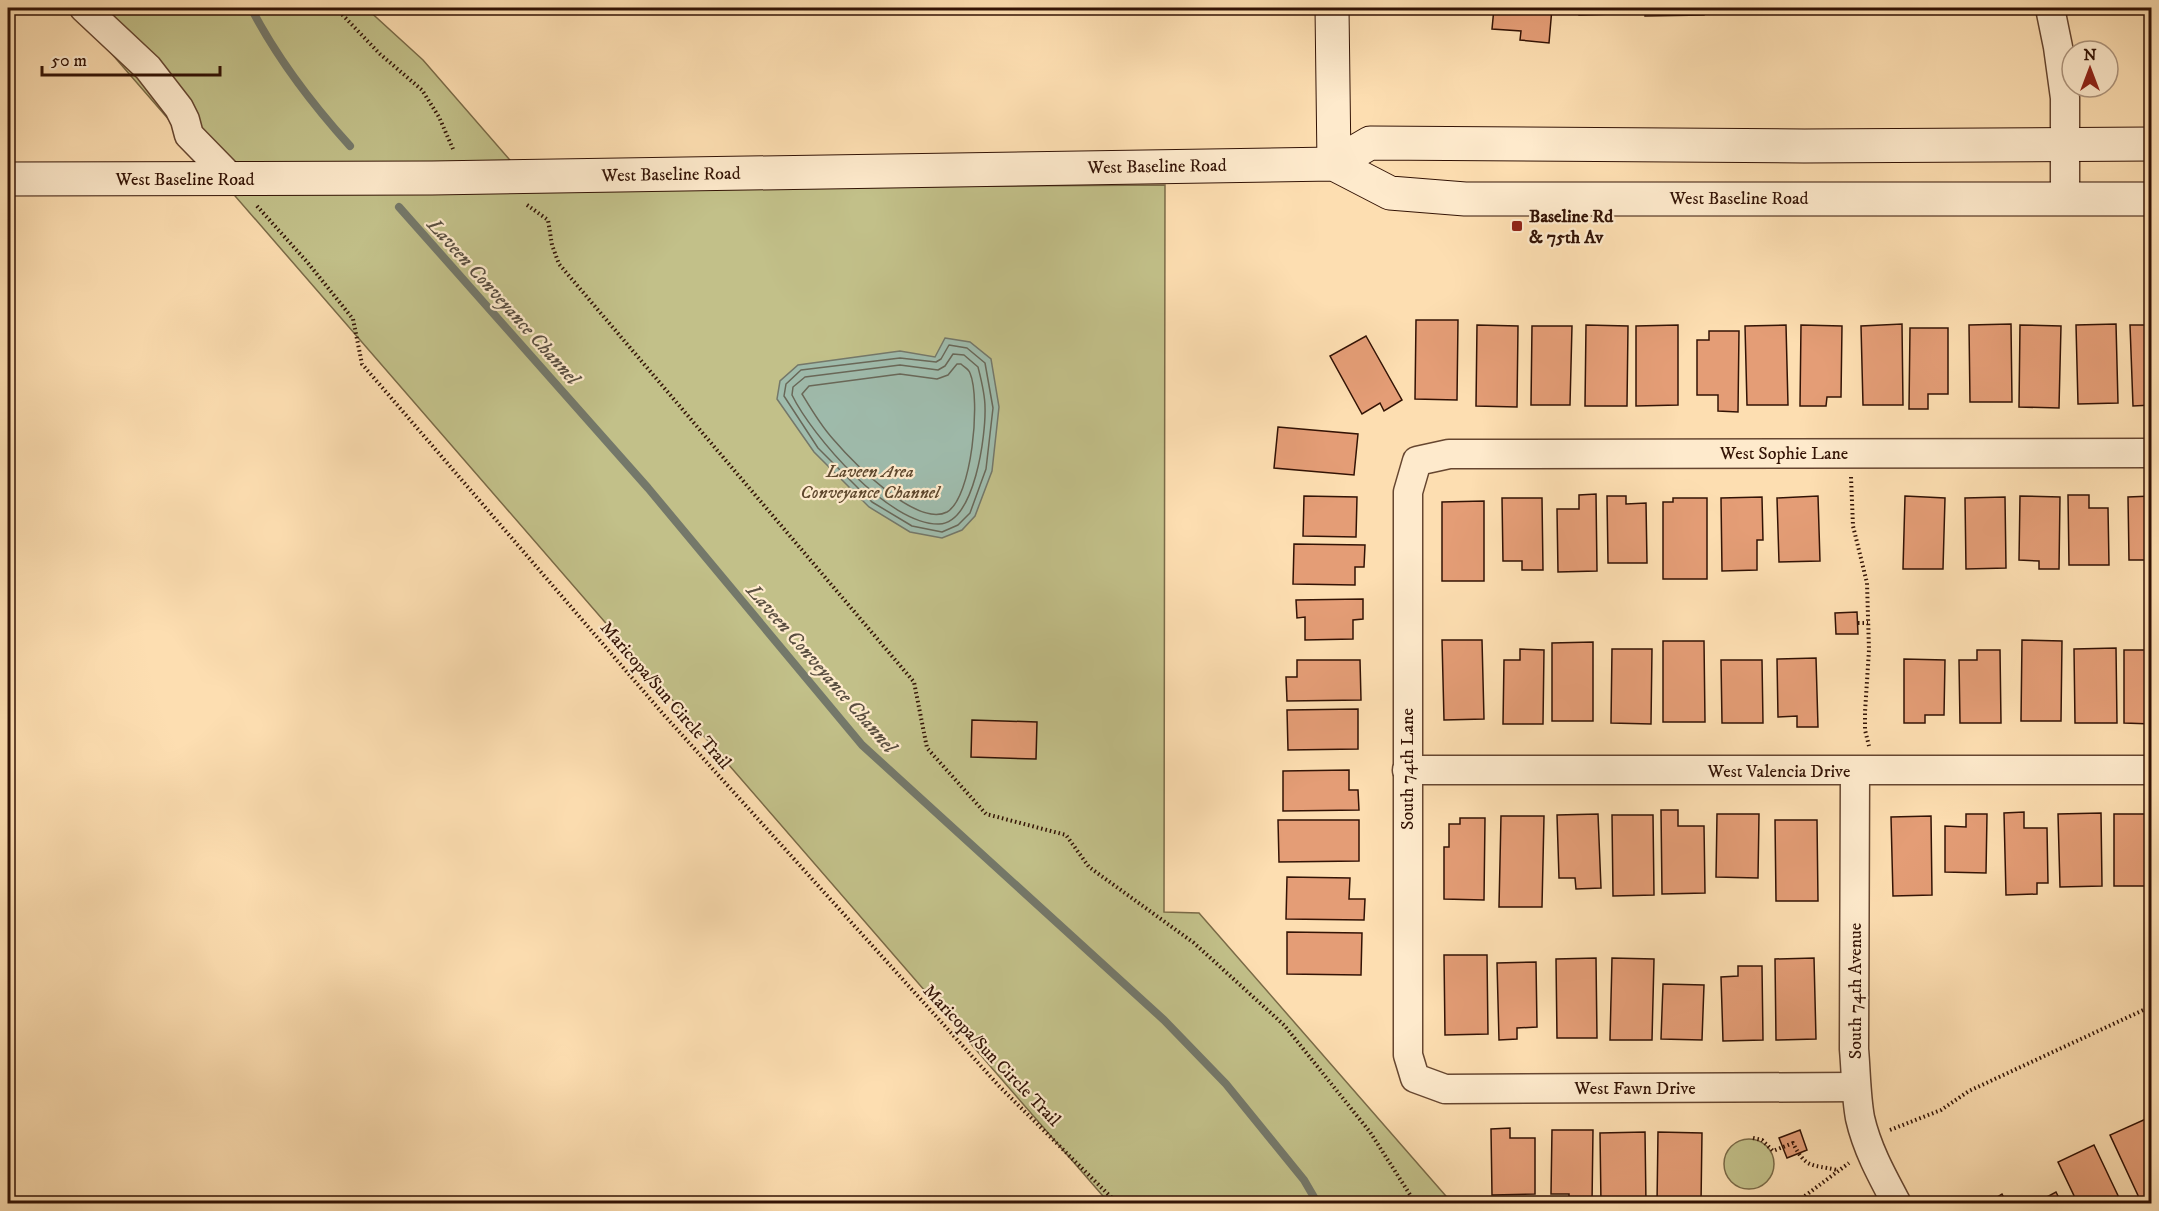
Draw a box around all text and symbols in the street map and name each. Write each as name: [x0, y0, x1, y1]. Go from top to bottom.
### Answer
scale bar: [42, 39, 220, 77]
north arrow: [2060, 39, 2120, 99]
text: N: [2083, 45, 2097, 65]
text: 50 m: [51, 50, 87, 72]
street label: West Baseline Road: [1086, 155, 1227, 179]
street label: West Baseline Road: [600, 163, 741, 187]
street label: West Baseline Road: [114, 169, 255, 191]
street label: West Baseline Road: [1668, 188, 1809, 210]
place label: Baseline Rd & 75th Av: [1529, 206, 1614, 249]
water label: Laveen Conveyance Channel: [421, 213, 586, 392]
marker: Baseline Rd & 75th Av: [1510, 219, 1524, 233]
street label: West Sophie Lane: [1719, 443, 1848, 465]
park label: Laveen Area Conveyance Channel: [800, 461, 942, 504]
water label: Laveen Conveyance Channel: [740, 578, 902, 760]
street label: Maricopa/Sun Circle Trail: [595, 617, 736, 775]
street label: South 74th Lane: [1397, 708, 1419, 830]
street label: West Valencia Drive: [1707, 761, 1850, 783]
street label: South 74th Avenue: [1845, 923, 1867, 1059]
street label: Maricopa/Sun Circle Trail: [918, 980, 1065, 1132]
street label: West Fawn Drive: [1573, 1078, 1696, 1100]

